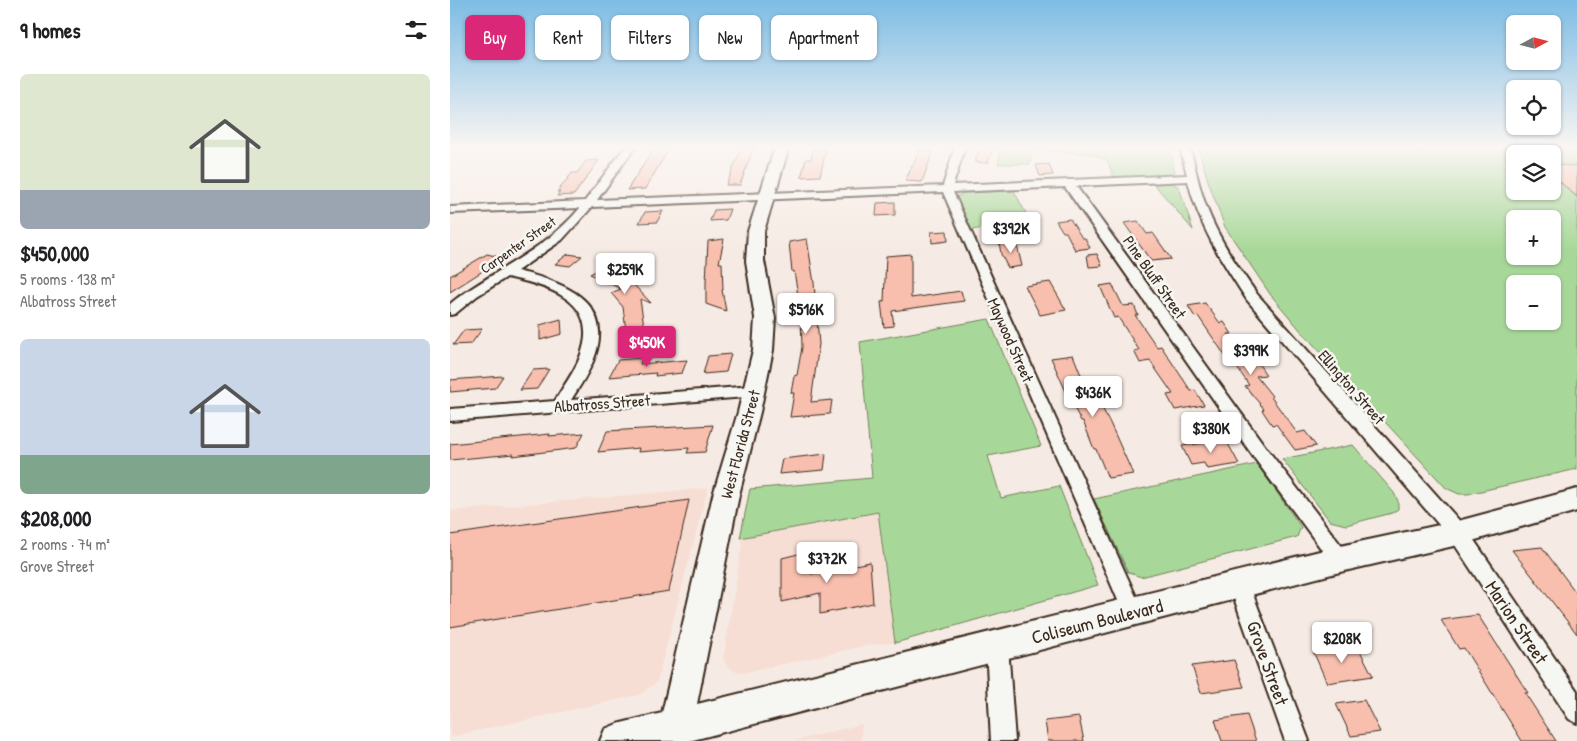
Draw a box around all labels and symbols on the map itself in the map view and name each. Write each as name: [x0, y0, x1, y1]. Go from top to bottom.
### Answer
north arrow: [1506, 15, 1561, 70]
street label: Carpenter Street: [476, 211, 560, 278]
pin: $392K: [976, 212, 1046, 254]
street label: Pine Bluff Street: [1118, 231, 1192, 323]
pin: $259K: [590, 252, 660, 295]
pin: $516K: [771, 292, 841, 335]
street label: Maywood Street: [983, 294, 1040, 386]
pin: $450K: [612, 326, 682, 368]
pin: $399K: [1216, 334, 1286, 376]
street label: Ellington Street: [1314, 345, 1391, 429]
pin: $436K: [1058, 376, 1128, 418]
street label: West Florida Street: [715, 387, 765, 501]
street label: Albatross Street: [553, 389, 651, 417]
pin: $380K: [1176, 412, 1246, 454]
pin: $372K: [792, 542, 862, 584]
street label: Marion Street: [1480, 575, 1555, 669]
street label: Coliseum Boulevard: [1029, 592, 1166, 650]
street label: Grove Street: [1241, 617, 1295, 709]
pin: $208K: [1307, 622, 1377, 664]

